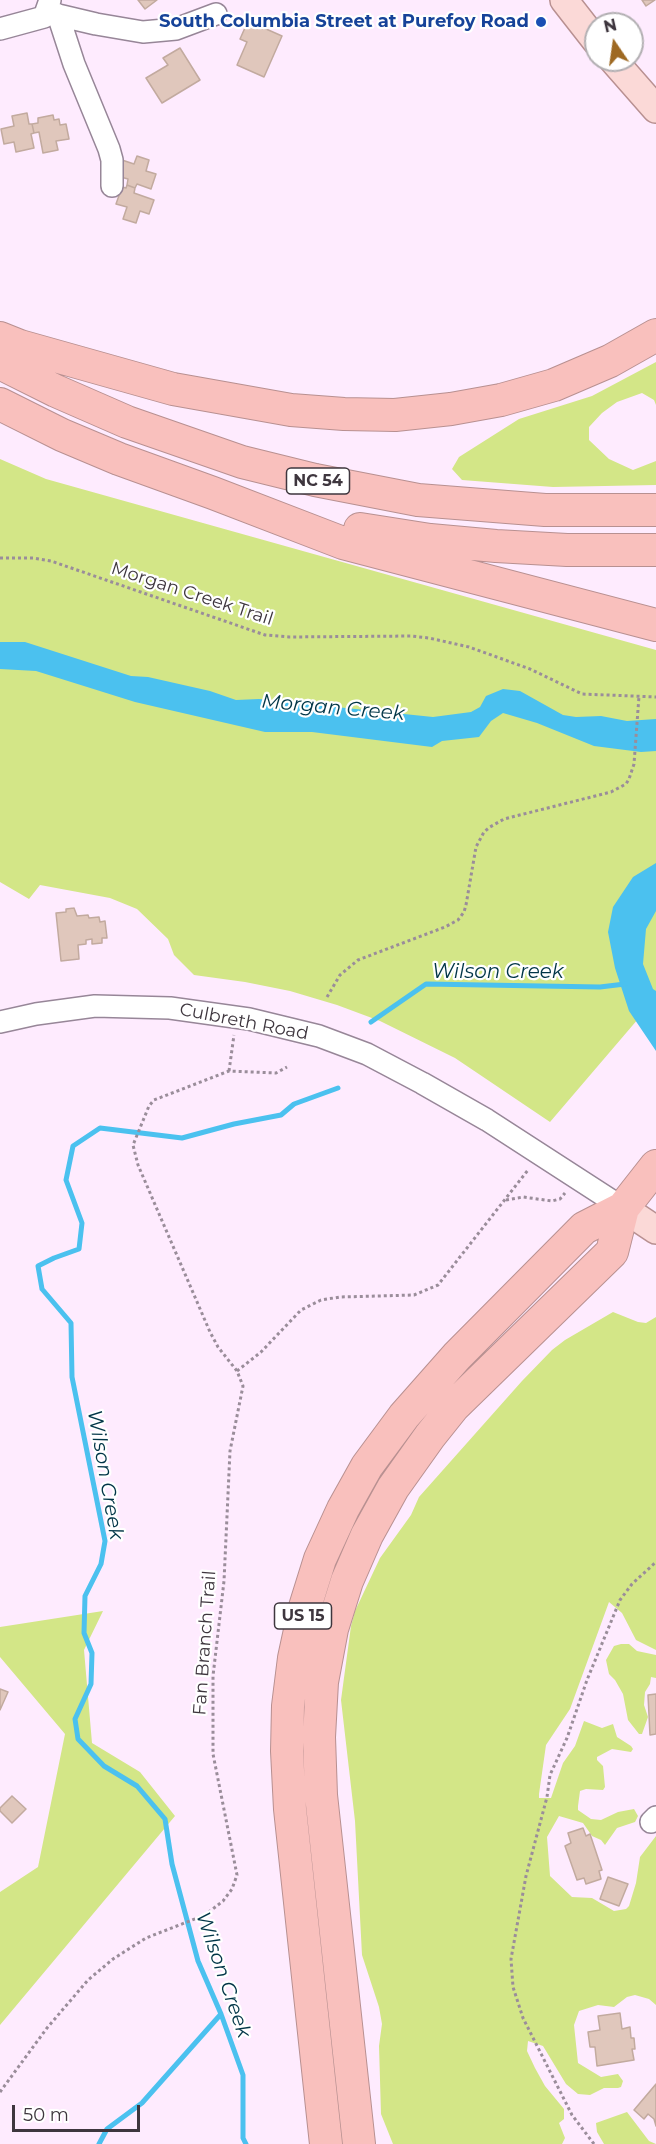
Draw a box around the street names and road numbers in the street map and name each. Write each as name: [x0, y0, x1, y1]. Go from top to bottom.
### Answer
road number: NC 54: [286, 468, 350, 494]
street label: Morgan Creek Trail: [108, 558, 276, 630]
street label: Culbreth Road: [178, 999, 310, 1045]
street label: Fan Branch Trail: [189, 1570, 221, 1716]
road number: US 15: [274, 1603, 332, 1629]

